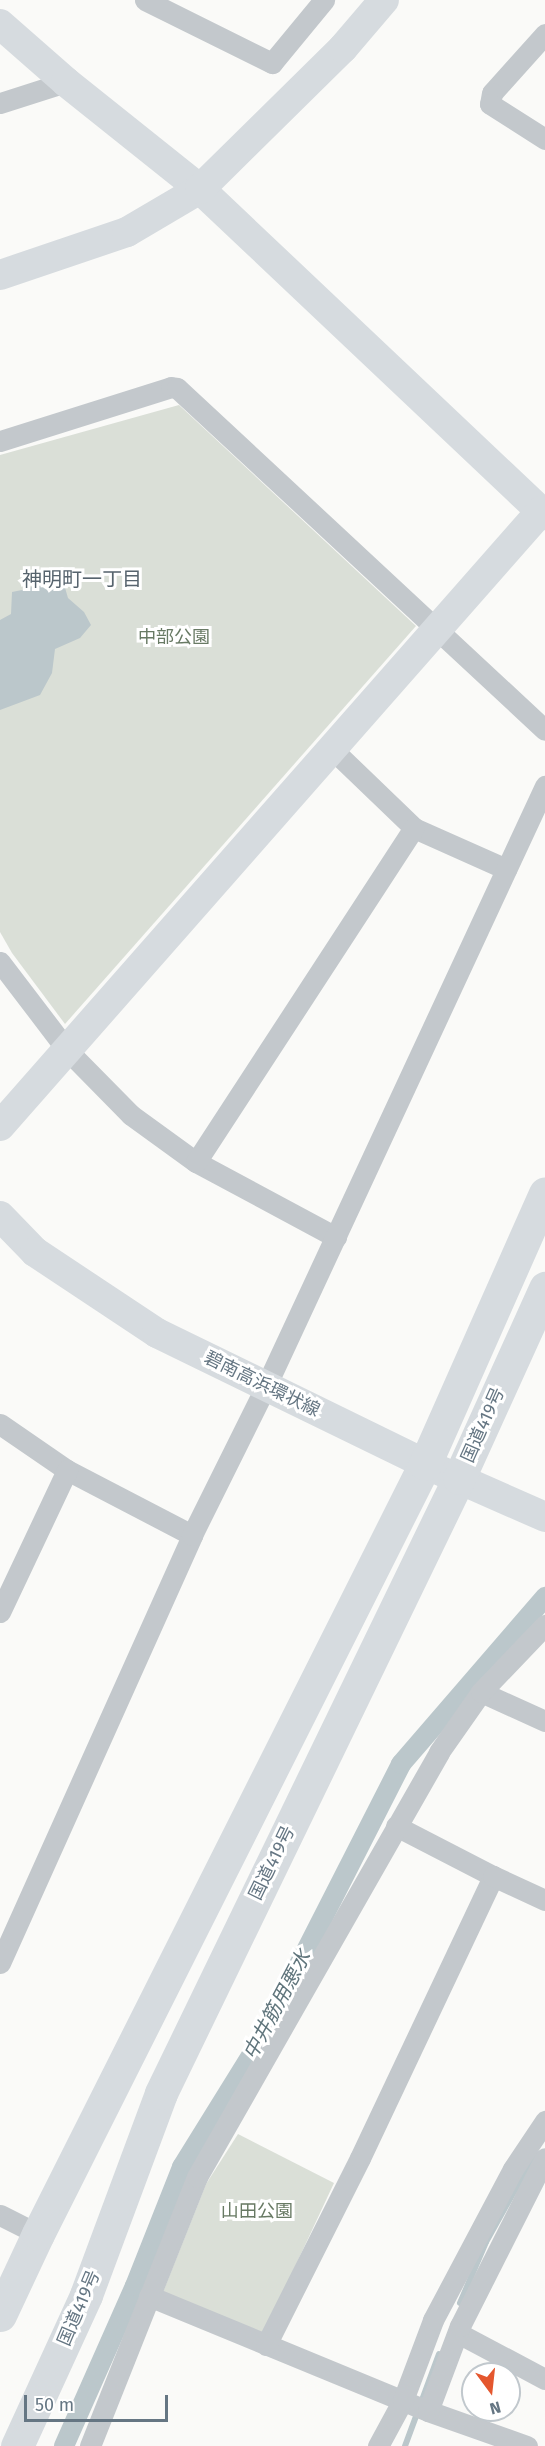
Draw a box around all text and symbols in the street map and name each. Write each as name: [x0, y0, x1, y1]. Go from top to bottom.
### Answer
district label: 神明町一丁目: [22, 567, 142, 591]
park label: 中部公園: [138, 626, 210, 648]
street label: 碧南高浜環状線: [201, 1347, 323, 1421]
street label: 国道419号: [457, 1384, 509, 1466]
street label: 国道419号: [245, 1822, 299, 1904]
water label: 中井筋用悪水: [238, 1946, 316, 2064]
park label: 山田公園: [221, 2200, 293, 2222]
street label: 国道419号: [53, 2267, 105, 2349]
north arrow: [461, 2362, 521, 2422]
scale bar: [27, 2383, 171, 2421]
text: 50 m: [35, 2394, 74, 2416]
text: N: [488, 2397, 503, 2418]

